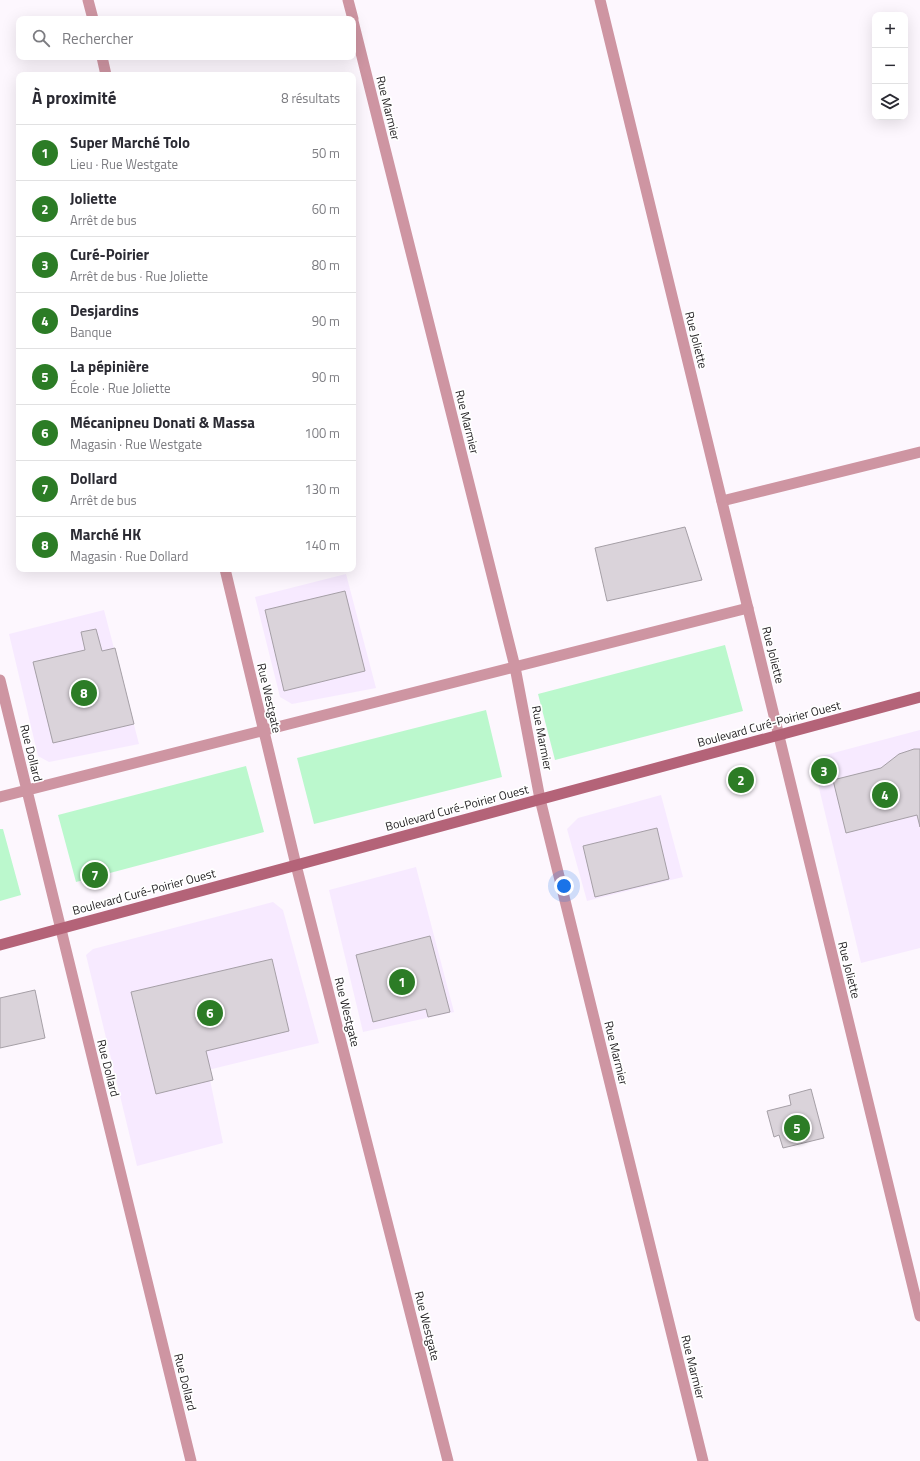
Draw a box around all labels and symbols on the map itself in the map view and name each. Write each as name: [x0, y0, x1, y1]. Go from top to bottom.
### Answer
street label: Rue Marmier: [371, 74, 406, 142]
street label: Rue Joliette: [680, 309, 713, 370]
street label: Rue Marmier: [450, 388, 485, 456]
street label: Rue Joliette: [757, 624, 790, 685]
street label: Rue Westgate: [252, 661, 287, 735]
pin: 8: [71, 678, 97, 708]
street label: Boulevard Curé-Poirier Ouest: [695, 695, 843, 752]
street label: Rue Marmier: [527, 704, 558, 772]
street label: Rue Dollard: [15, 722, 48, 784]
pin: 3: [811, 756, 837, 786]
pin: 2: [728, 765, 754, 795]
street label: Boulevard Curé-Poirier Ouest: [383, 779, 531, 836]
pin: 4: [872, 780, 898, 810]
pin: 7: [82, 860, 108, 890]
street label: Boulevard Curé-Poirier Ouest: [70, 863, 218, 920]
your location: [554, 876, 574, 896]
street label: Rue Joliette: [833, 939, 866, 1000]
pin: 1: [389, 967, 415, 997]
street label: Rue Westgate: [330, 975, 365, 1049]
pin: 6: [197, 998, 223, 1028]
street label: Rue Marmier: [599, 1019, 634, 1087]
street label: Rue Dollard: [92, 1037, 125, 1099]
pin: 5: [784, 1113, 810, 1143]
street label: Rue Westgate: [410, 1289, 445, 1363]
street label: Rue Marmier: [676, 1333, 711, 1401]
street label: Rue Dollard: [169, 1351, 202, 1413]

